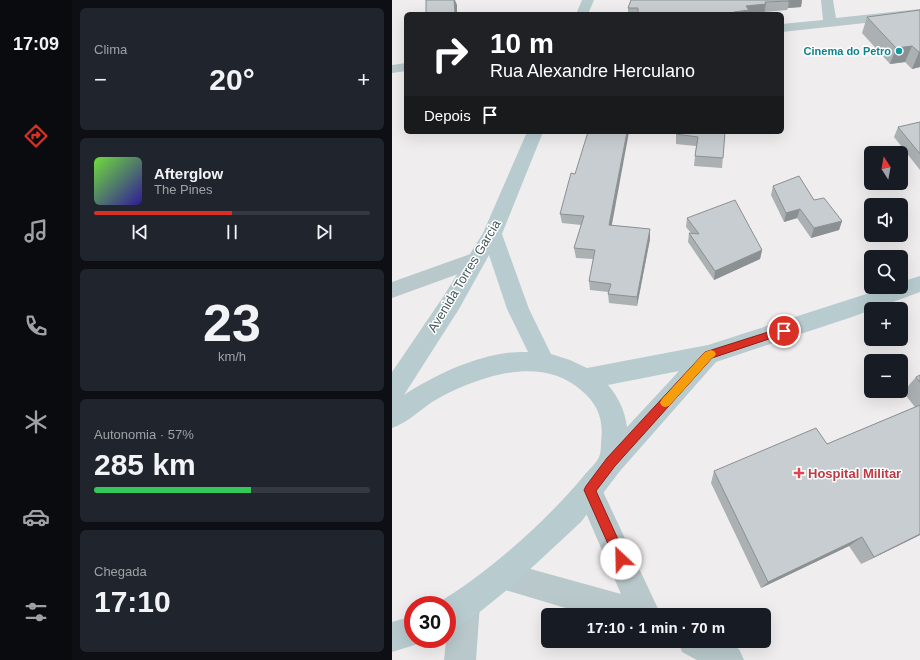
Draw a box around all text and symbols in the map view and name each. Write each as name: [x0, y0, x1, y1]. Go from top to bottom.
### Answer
icon: right: [424, 28, 476, 80]
text: 10 m: [490, 28, 554, 59]
text: 17:09: [13, 34, 59, 54]
text: Clima: [94, 42, 127, 57]
place label: Cinema do Petro: [804, 45, 891, 57]
marker: Cinema do Petro: [894, 46, 904, 56]
text: Rua Alexandre Herculano: [490, 61, 695, 81]
text: 20°: [209, 63, 255, 96]
text: −: [94, 67, 107, 92]
text: +: [357, 67, 370, 92]
icon: arrive: [479, 104, 501, 126]
text: Depois: [424, 107, 471, 124]
icon: directions: [22, 122, 50, 150]
north arrow: [864, 146, 908, 190]
map controls: [864, 146, 908, 398]
text: Afterglow: [154, 165, 223, 182]
text: The Pines: [154, 182, 213, 197]
button: sound: [864, 198, 908, 242]
icon: music: [22, 217, 50, 245]
street label: Avenida Torres Garcia: [425, 217, 504, 335]
icon: previous: [129, 221, 151, 243]
icon: pause: [221, 221, 243, 243]
icon: next: [313, 221, 335, 243]
button: search: [864, 250, 908, 294]
text: 23: [203, 294, 261, 352]
button: +: [864, 302, 908, 346]
icon: phone: [22, 312, 50, 340]
pin: [767, 314, 801, 348]
icon: arrive: [773, 320, 795, 342]
text: km/h: [218, 349, 246, 364]
button: −: [864, 354, 908, 398]
icon: climate: [22, 408, 50, 436]
text: Autonomia · 57%: [94, 427, 194, 442]
text: 285 km: [94, 448, 196, 481]
place label: Hospital Militar: [808, 466, 901, 481]
marker: Hospital Militar: [793, 467, 805, 479]
icon: car: [22, 503, 50, 531]
position arrow: [600, 538, 642, 580]
text: Chegada: [94, 564, 147, 579]
text: 17:10: [94, 585, 171, 618]
speed limit sign: 30: [404, 596, 456, 648]
icon: filters: [22, 598, 50, 626]
text: 17:10 · 1 min · 70 m: [587, 619, 725, 636]

